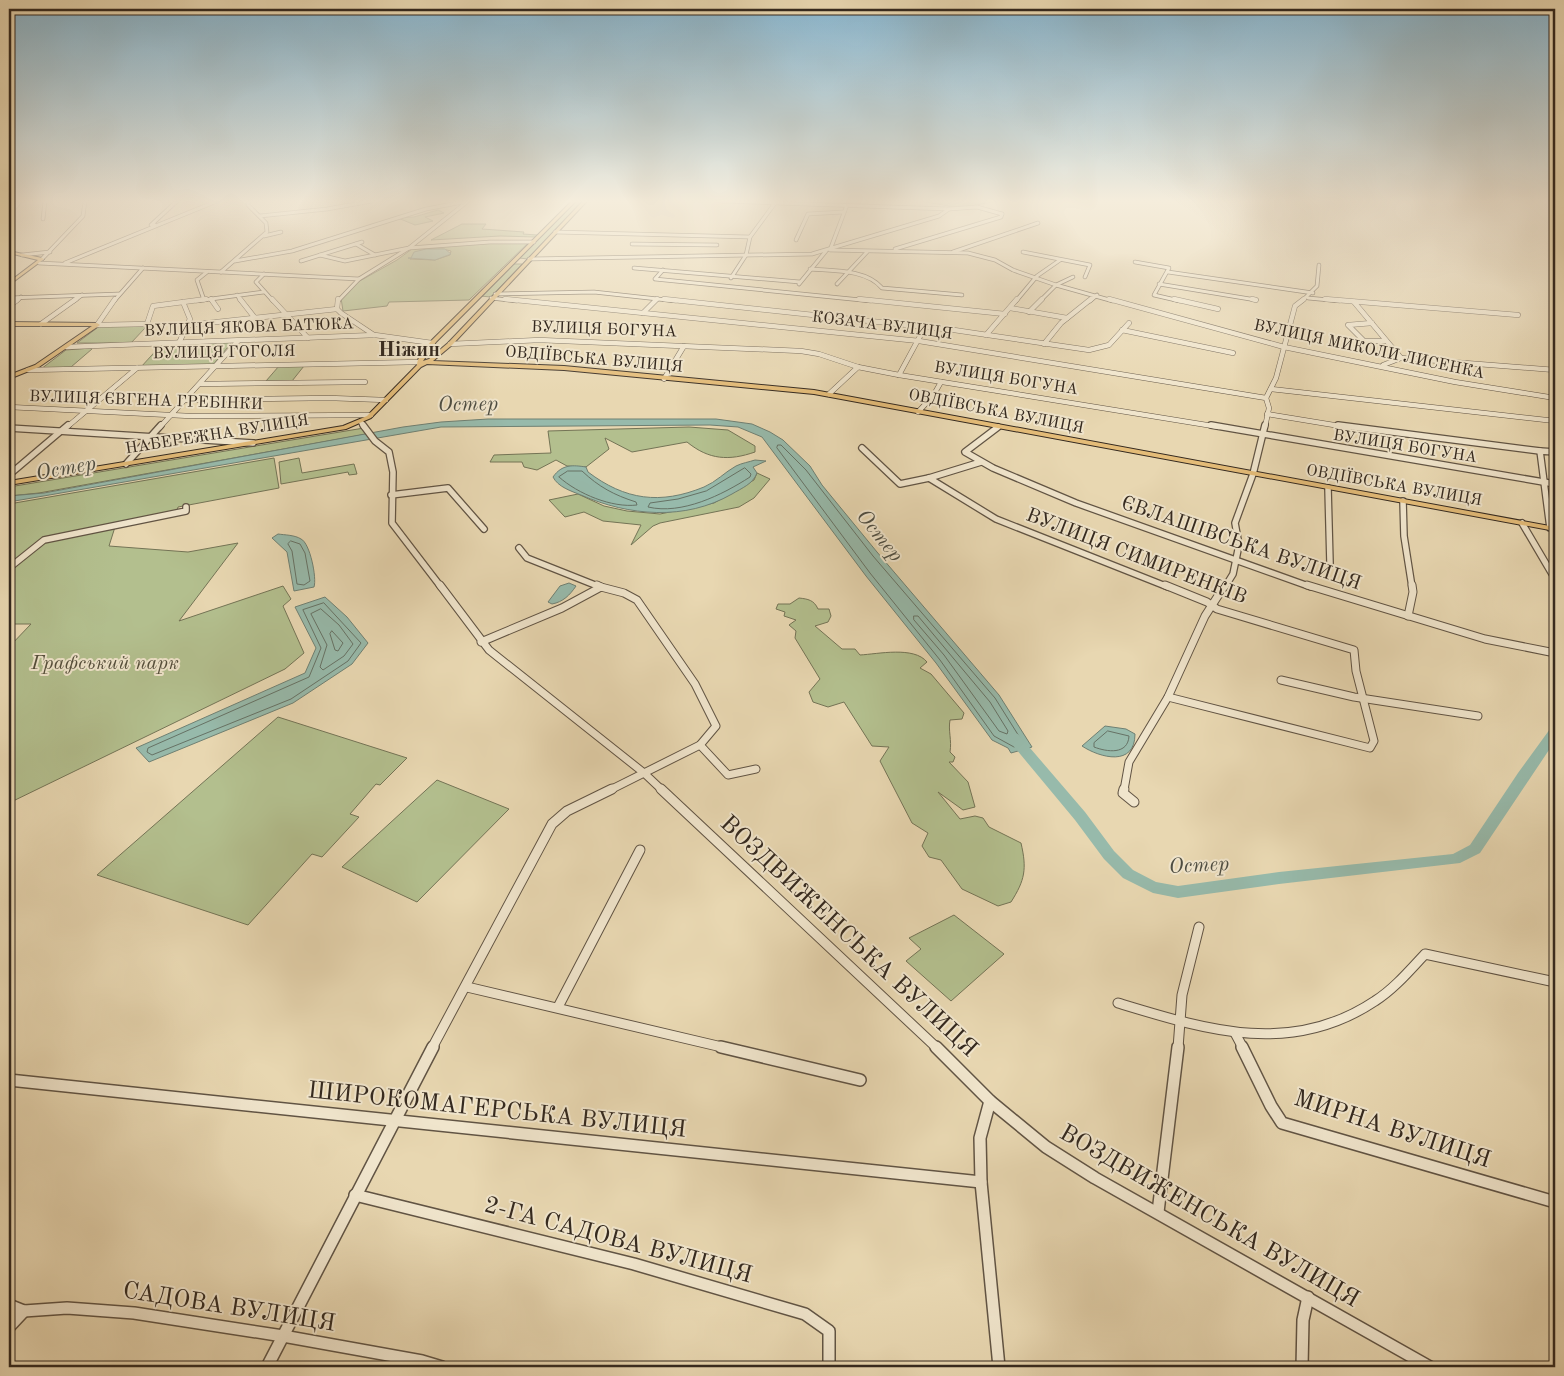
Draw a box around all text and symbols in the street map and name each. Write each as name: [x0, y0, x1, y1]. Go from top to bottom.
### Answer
street label: КОЗАЧА ВУЛИЦЯ: [811, 309, 953, 343]
street label: ВУЛИЦЯ ЯКОВА БАТЮКА: [144, 316, 354, 340]
street label: ВУЛИЦЯ МИКОЛИ ЛИСЕНКА: [1252, 318, 1486, 382]
street label: ВУЛИЦЯ БОГУНА: [531, 319, 677, 341]
district label: Ніжин: [378, 340, 440, 361]
street label: ОВДІЇВСЬКА ВУЛИЦЯ: [504, 340, 684, 376]
street label: ВУЛИЦЯ ГОГОЛЯ: [152, 344, 296, 362]
street label: ВУЛИЦЯ БОГУНА: [933, 360, 1079, 398]
street label: ОВДІЇВСЬКА ВУЛИЦЯ: [907, 383, 1086, 437]
street label: ВУЛИЦЯ ЄВГЕНА ГРЕБІНКИ: [29, 389, 263, 413]
water label: Остер: [437, 394, 499, 416]
street label: НАБЕРЕЖНА ВУЛИЦЯ: [124, 413, 310, 457]
street label: ВУЛИЦЯ БОГУНА: [1332, 428, 1478, 466]
water label: Остер: [34, 453, 98, 485]
street label: ОВДІЇВСЬКА ВУЛИЦЯ: [1305, 459, 1484, 509]
street label: ЄВЛАШІВСЬКА ВУЛИЦЯ: [1118, 493, 1364, 595]
water label: Остер: [852, 506, 906, 566]
street label: ВУЛИЦЯ СИМИРЕНКІВ: [1023, 506, 1249, 608]
park label: Графський парк: [30, 654, 179, 674]
street label: ВОЗДВИЖЕНСЬКА ВУЛИЦЯ: [715, 812, 981, 1062]
water label: Остер: [1168, 854, 1230, 878]
street label: ШИРОКОМАГЕРСЬКА ВУЛИЦЯ: [306, 1079, 688, 1143]
street label: МИРНА ВУЛИЦЯ: [1291, 1087, 1493, 1173]
street label: ВОЗДВИЖЕНСЬКА ВУЛИЦЯ: [1055, 1121, 1363, 1313]
street label: 2-ГА САДОВА ВУЛИЦЯ: [481, 1194, 755, 1288]
street label: САДОВА ВУЛИЦЯ: [121, 1279, 337, 1337]

